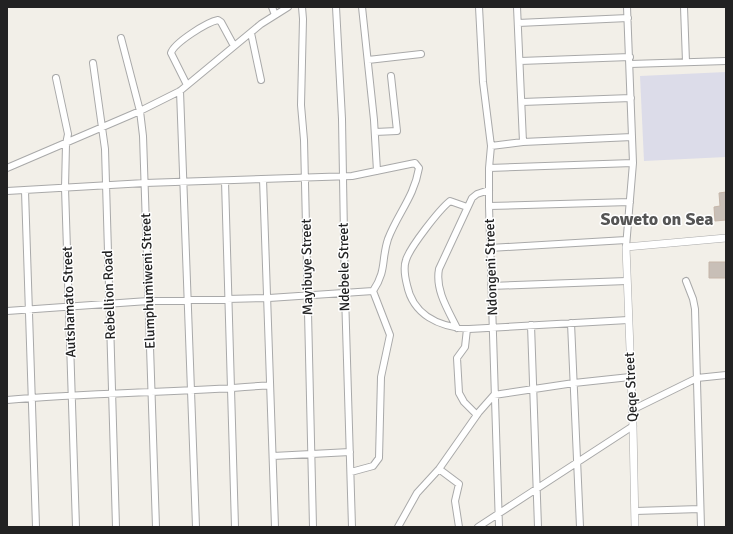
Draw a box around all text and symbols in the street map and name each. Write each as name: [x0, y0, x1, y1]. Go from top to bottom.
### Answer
district label: Soweto on Sea: [600, 208, 714, 230]
street label: Elumphumiweni Street: [137, 213, 159, 349]
street label: Mayibuye Street: [298, 218, 316, 315]
street label: Ndongeni Street: [481, 218, 501, 316]
street label: Ndebele Street: [335, 222, 353, 312]
street label: Autshamato Street: [59, 246, 79, 358]
street label: Rebellion Road: [99, 250, 119, 340]
street label: Qeqe Street: [621, 351, 641, 422]

